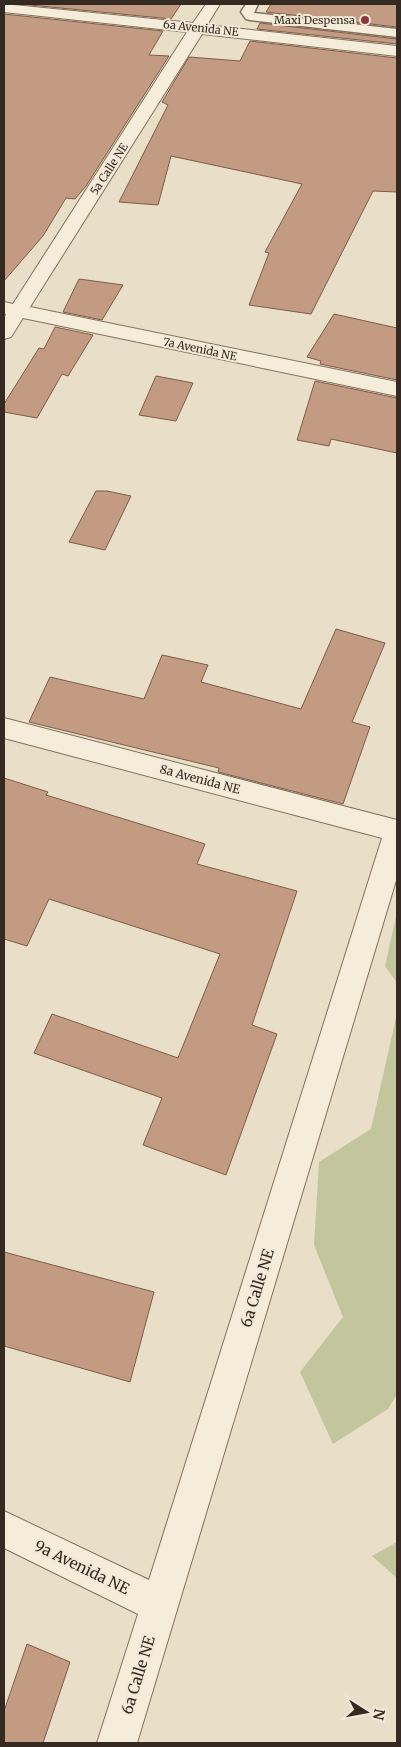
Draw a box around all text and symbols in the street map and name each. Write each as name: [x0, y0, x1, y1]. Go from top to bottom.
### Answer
place label: Maxi Despensa: [274, 13, 355, 27]
marker: Maxi Despensa: [359, 14, 371, 26]
street label: 6a Avenida NE: [163, 17, 239, 39]
street label: 5a Calle NE: [87, 141, 131, 197]
street label: 7a Avenida NE: [162, 334, 238, 364]
street label: 8a Avenida NE: [158, 761, 242, 797]
street label: 6a Calle NE: [236, 1246, 278, 1329]
street label: 9a Avenida NE: [31, 1536, 133, 1598]
street label: 6a Calle NE: [117, 1633, 159, 1716]
north arrow: [341, 1687, 391, 1737]
text: N: [369, 1707, 389, 1722]

